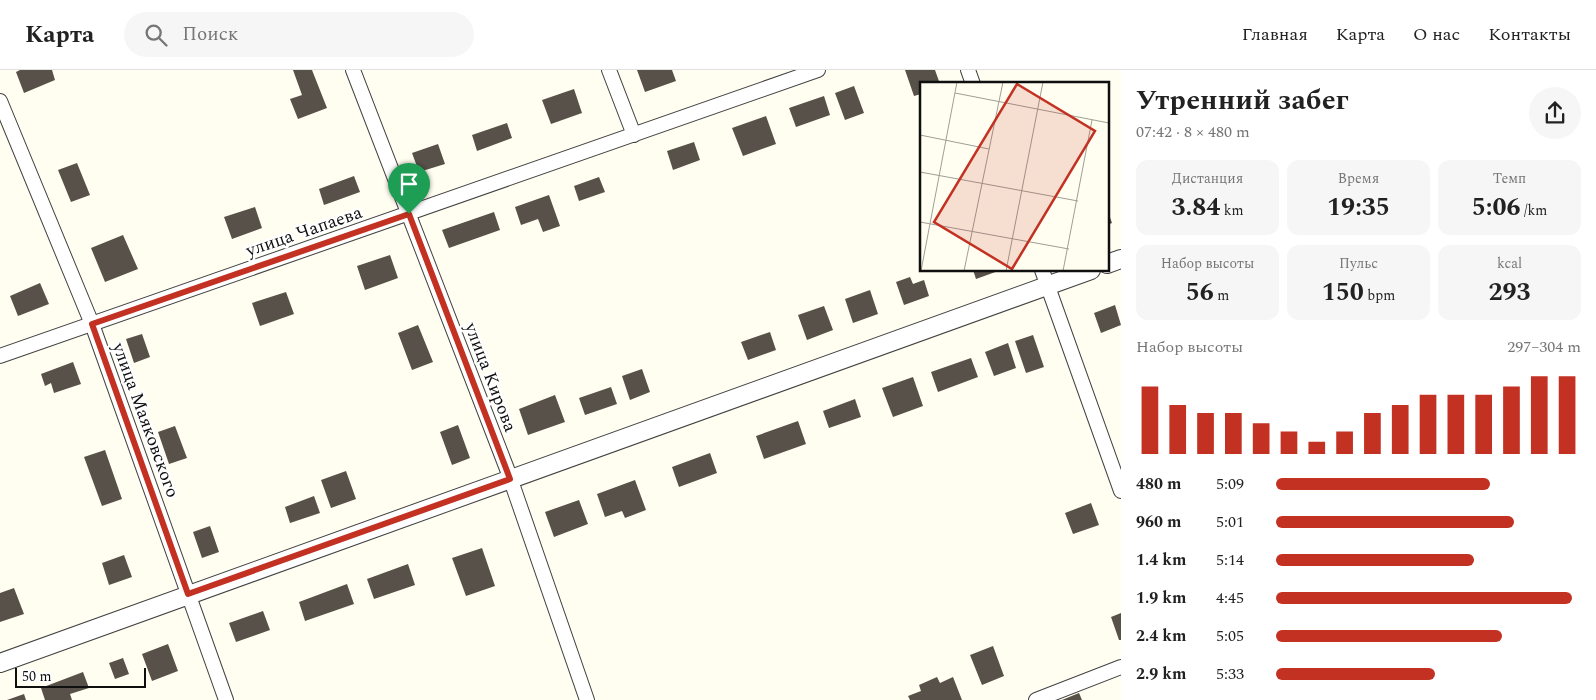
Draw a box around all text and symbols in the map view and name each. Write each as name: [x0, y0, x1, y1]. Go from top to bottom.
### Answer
search box: [124, 12, 474, 57]
text: Карта: [25, 17, 94, 53]
text: Поиск: [182, 20, 238, 49]
icon: search: [142, 21, 170, 49]
text: Главная: [1242, 21, 1308, 48]
text: Карта: [1336, 21, 1385, 48]
text: О нас: [1413, 21, 1460, 48]
text: Контакты: [1488, 21, 1571, 48]
text: Утренний забег: [1136, 79, 1349, 122]
inset map: [920, 82, 1108, 271]
button: share: [1529, 87, 1581, 139]
text: 07:42 · 8 × 480 m: [1136, 120, 1250, 144]
pin: [388, 163, 430, 214]
text: Дистанция: [1172, 168, 1243, 189]
text: Время: [1338, 168, 1379, 189]
text: Темп: [1493, 168, 1526, 189]
icon: arrive: [395, 170, 423, 198]
text: 3.84: [1171, 189, 1220, 227]
text: 19:35: [1327, 189, 1390, 227]
text: 5:06: [1472, 189, 1520, 227]
street label: улица Чапаева: [241, 199, 366, 264]
text: km: [1220, 200, 1244, 221]
text: /km: [1520, 200, 1547, 221]
text: Набор высоты: [1161, 253, 1254, 274]
text: Пульс: [1339, 253, 1378, 274]
text: kcal: [1497, 253, 1522, 274]
text: 56: [1186, 274, 1214, 312]
text: 150: [1322, 274, 1364, 312]
text: 293: [1488, 274, 1531, 312]
text: m: [1214, 285, 1229, 306]
text: bpm: [1364, 285, 1395, 306]
street label: улица Кирова: [457, 318, 524, 436]
text: Набор высоты: [1136, 335, 1243, 359]
text: 297–304 m: [1507, 335, 1581, 359]
street label: улица Маяковского: [105, 338, 186, 501]
text: 480 m: [1136, 472, 1181, 496]
text: 5:09: [1216, 472, 1244, 496]
text: 960 m: [1136, 510, 1181, 534]
text: 5:01: [1216, 510, 1244, 534]
text: 1.4 km: [1136, 548, 1186, 572]
text: 5:14: [1216, 548, 1244, 572]
text: 1.9 km: [1136, 586, 1186, 610]
text: 4:45: [1216, 586, 1244, 610]
text: 2.4 km: [1136, 624, 1186, 648]
text: 5:05: [1216, 624, 1244, 648]
text: 2.9 km: [1136, 662, 1186, 686]
text: 5:33: [1216, 662, 1244, 686]
scale bar: [15, 665, 146, 688]
text: 50 m: [22, 666, 52, 687]

